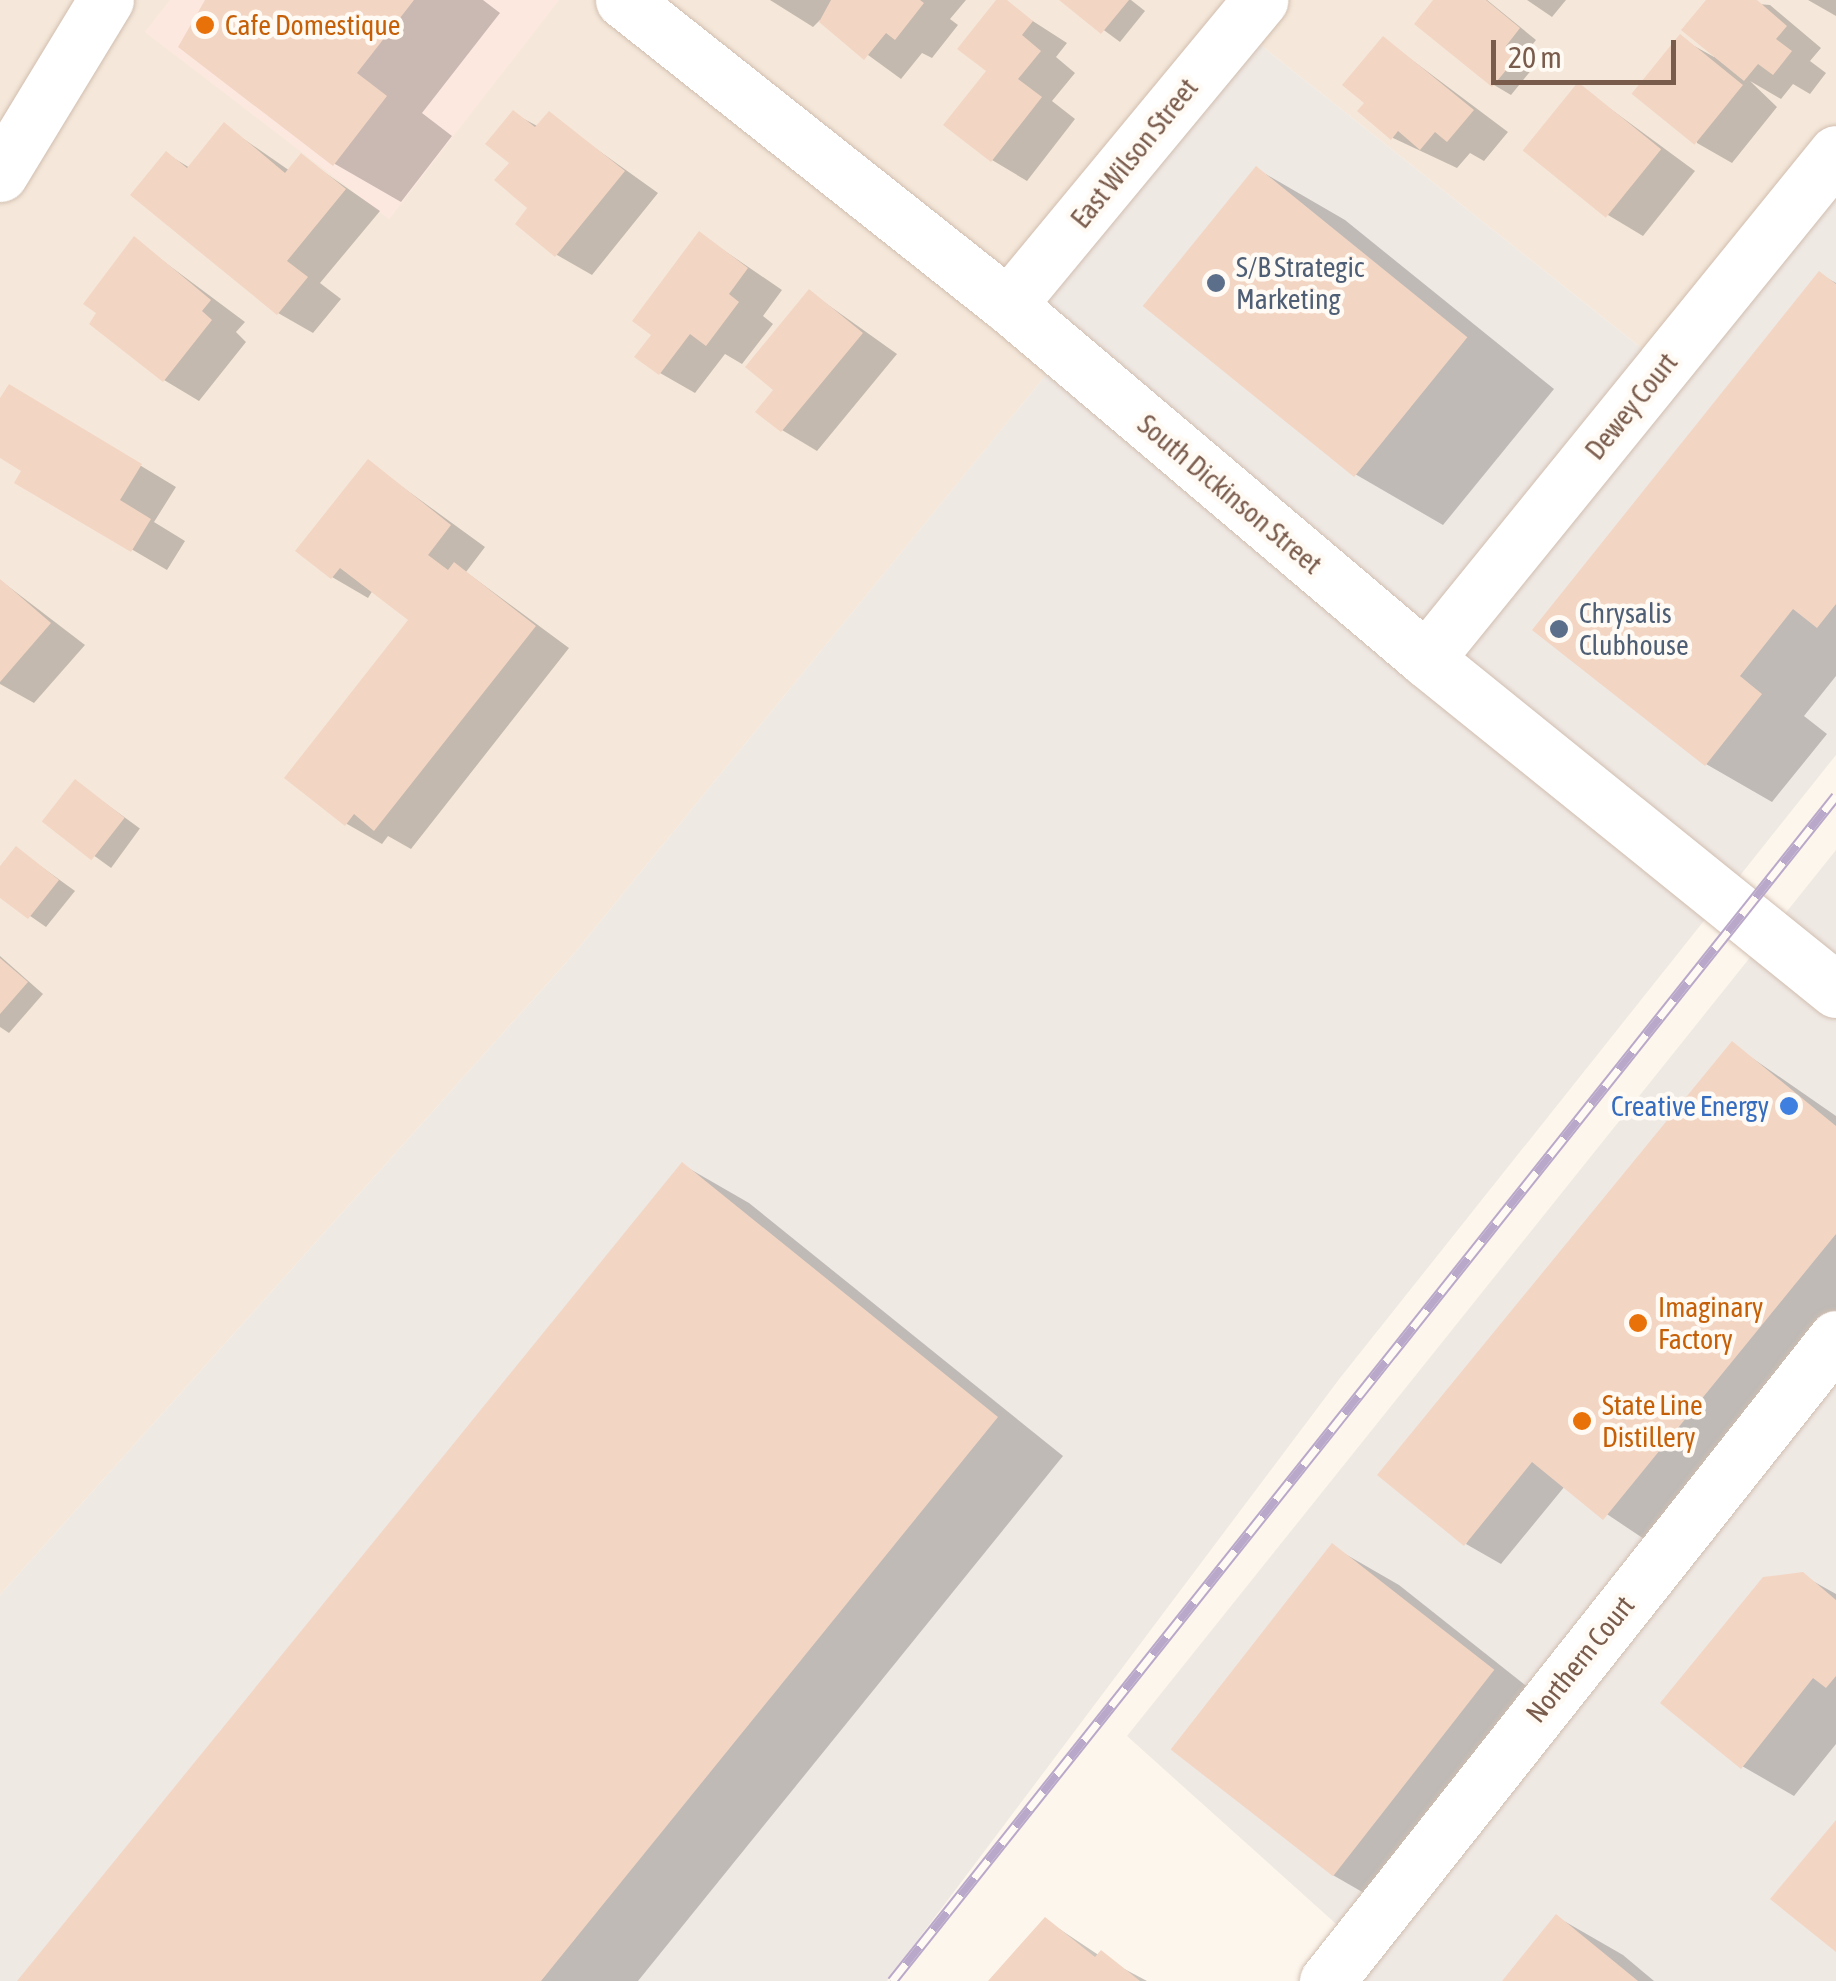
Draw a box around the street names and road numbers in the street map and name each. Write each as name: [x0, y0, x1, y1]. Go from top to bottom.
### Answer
street label: East Wilson Street: [1063, 71, 1205, 235]
street label: Dewey Court: [1578, 346, 1684, 466]
street label: South Dickinson Street: [1131, 407, 1329, 581]
street label: Northern Court: [1519, 1589, 1641, 1729]

